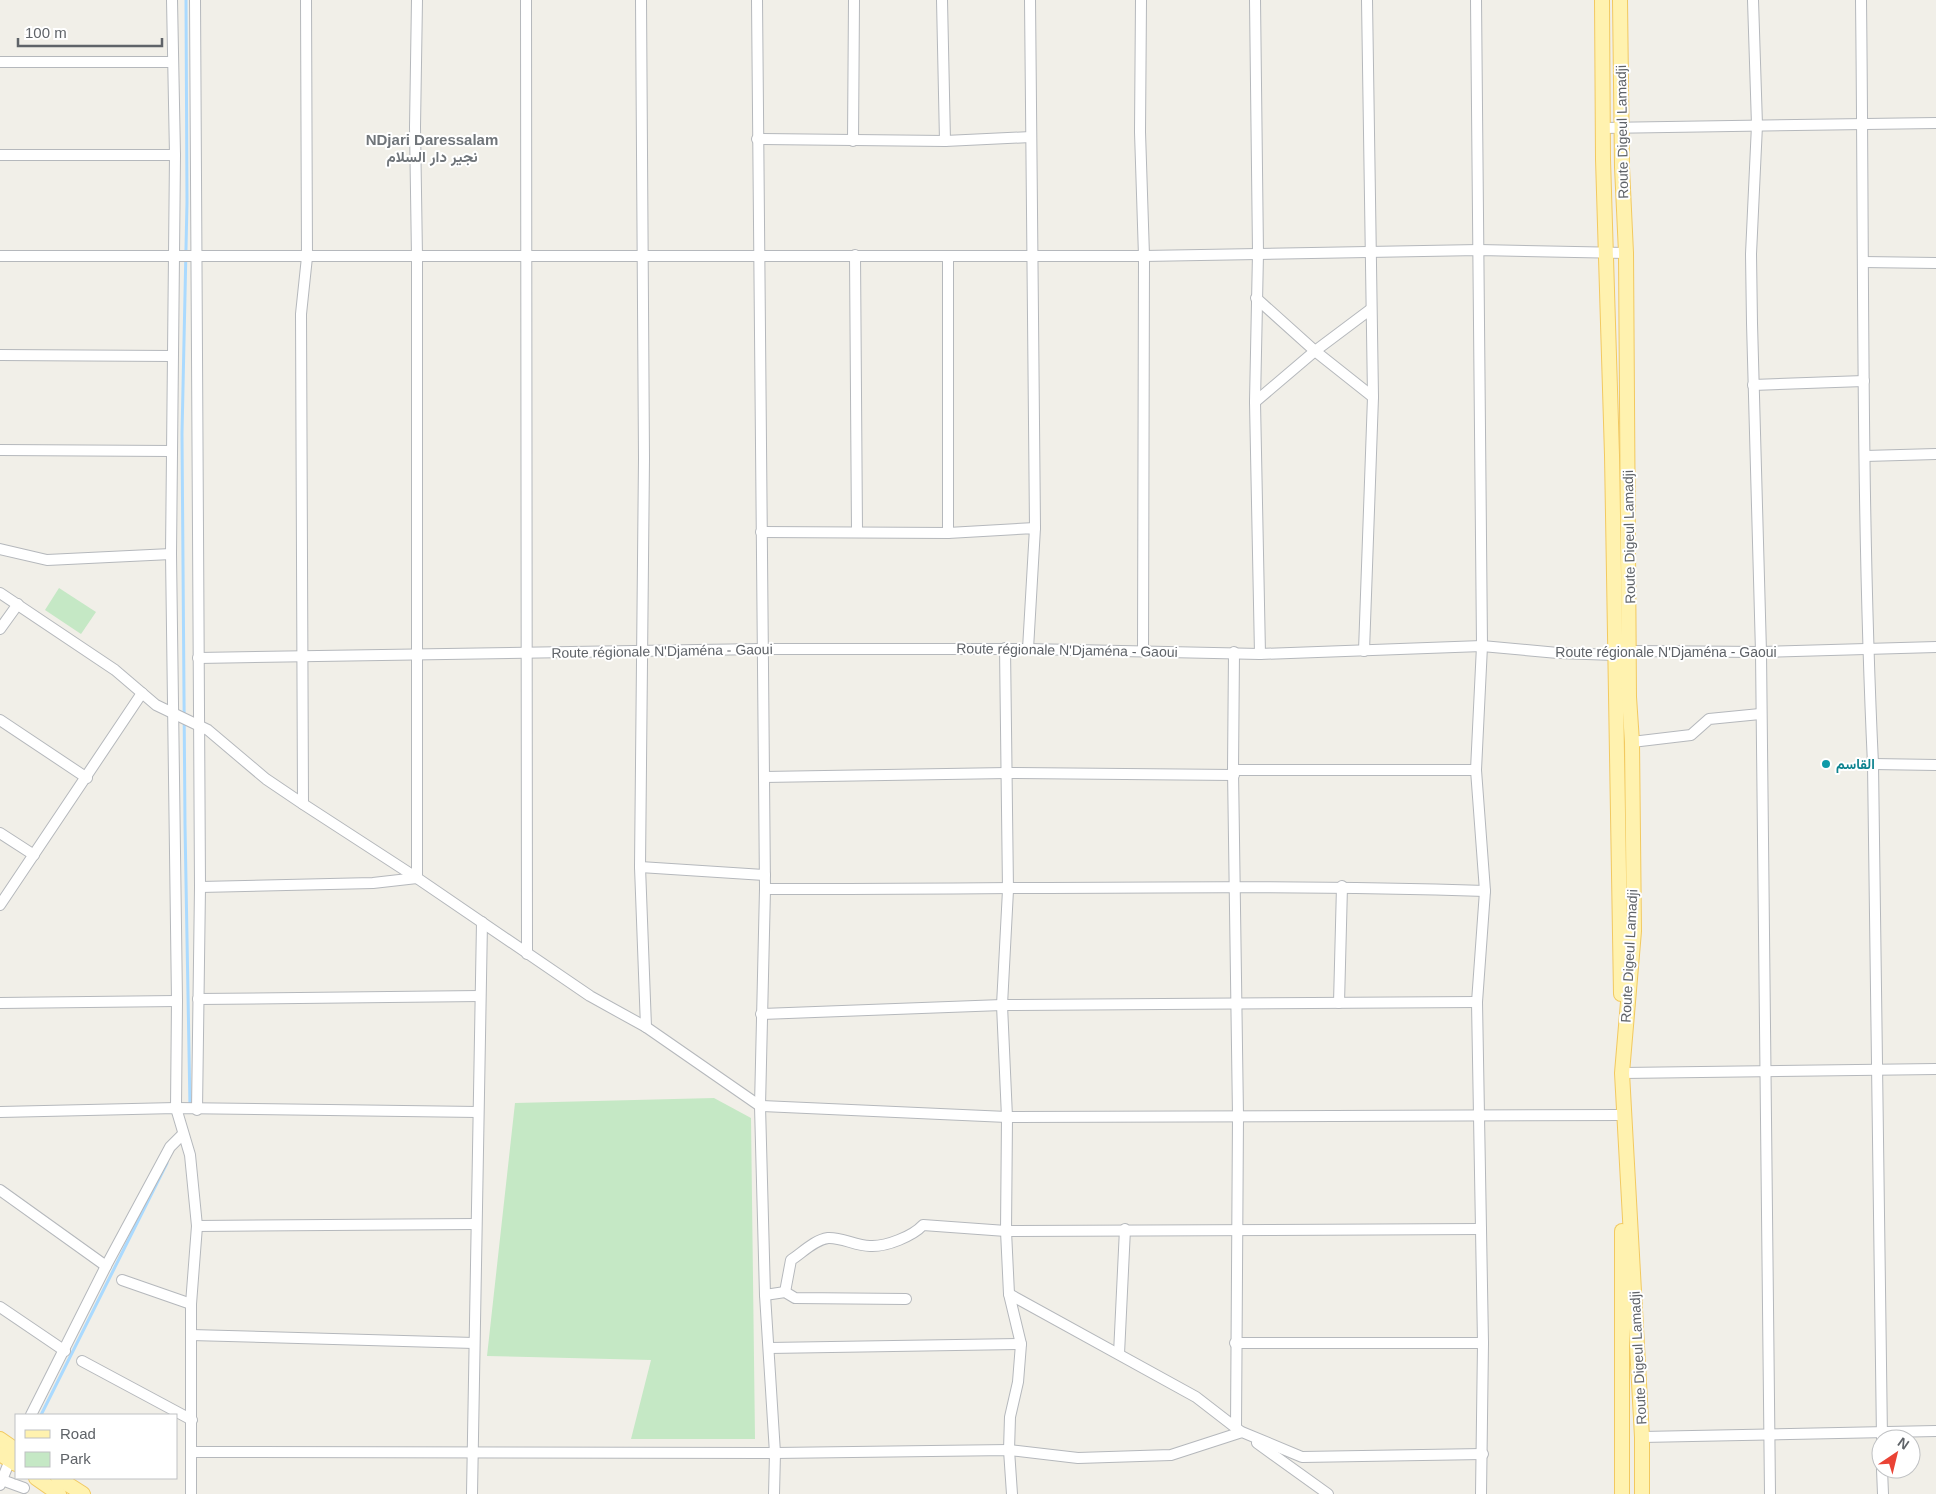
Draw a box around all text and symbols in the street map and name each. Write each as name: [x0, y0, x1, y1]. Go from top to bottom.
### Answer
scale bar: [18, 15, 161, 47]
text: 100 m: [25, 24, 67, 41]
street label: Route Digeul Lamadji: [1613, 65, 1631, 199]
district label: NDjari Daressalam نجير دار السلام: [366, 131, 498, 167]
street label: Route Digeul Lamadji: [1620, 470, 1638, 604]
street label: Route régionale N'Djaména - Gaoui: [956, 640, 1178, 660]
street label: Route régionale N'Djaména - Gaoui: [551, 641, 773, 661]
street label: Route régionale N'Djaména - Gaoui: [1555, 644, 1777, 660]
place label: القاسم: [1836, 756, 1875, 773]
marker: القاسم: [1820, 758, 1832, 770]
street label: Route Digeul Lamadji: [1618, 889, 1640, 1023]
street label: Route Digeul Lamadji: [1627, 1291, 1649, 1425]
legend: [15, 1414, 178, 1479]
text: Road: [60, 1425, 96, 1442]
north arrow: [1871, 1429, 1921, 1479]
text: N: [1895, 1434, 1912, 1453]
text: Park: [60, 1450, 91, 1467]

